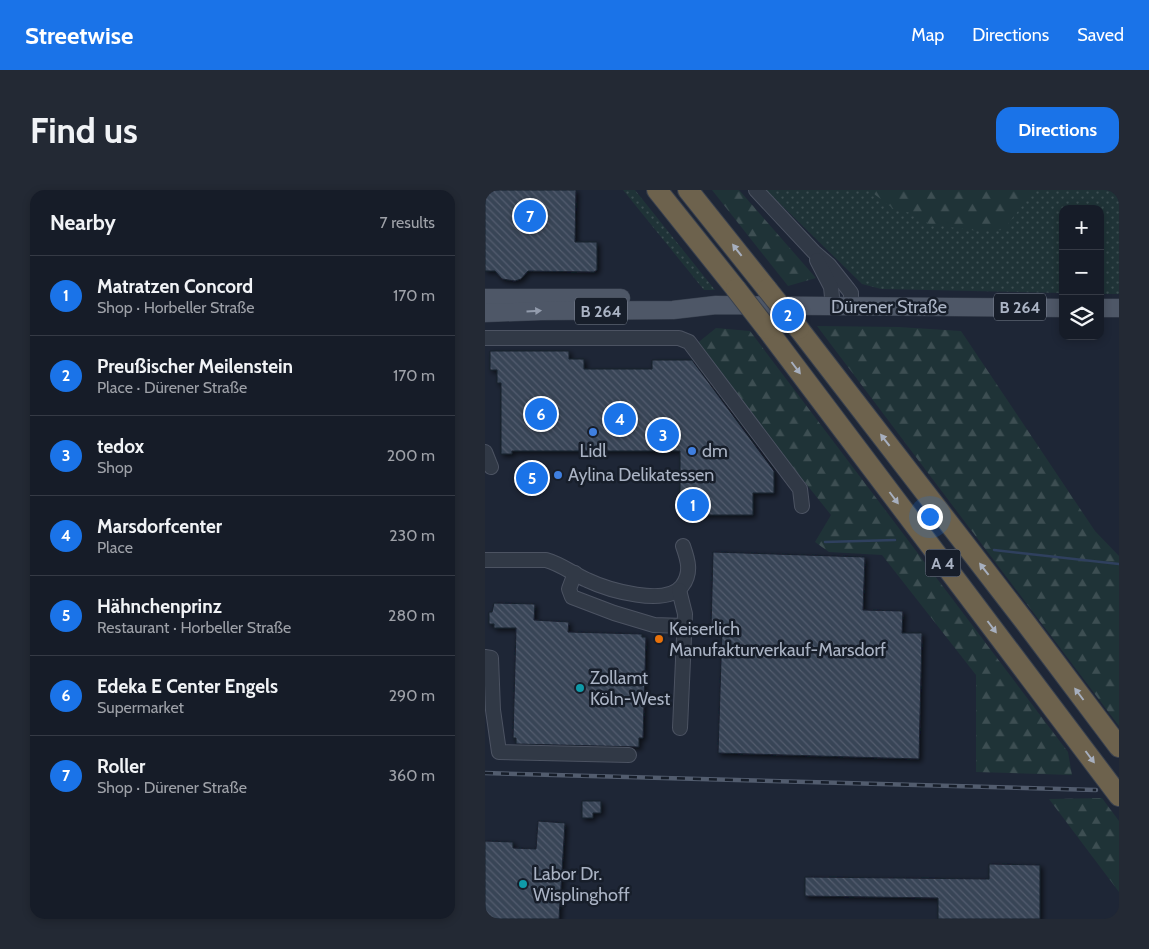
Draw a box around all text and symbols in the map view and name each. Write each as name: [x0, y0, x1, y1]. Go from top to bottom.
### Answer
text: Streetwise: [25, 21, 133, 50]
text: Map: [911, 24, 944, 46]
text: Directions: [972, 24, 1049, 46]
text: Saved: [1077, 24, 1124, 46]
button: Directions: [996, 107, 1119, 153]
text: Find us: [30, 109, 138, 152]
pin: 7: [514, 197, 546, 235]
map controls: [1059, 205, 1104, 340]
button: +: [1059, 205, 1104, 250]
text: Nearby: [50, 210, 116, 235]
text: 7 results: [380, 213, 435, 232]
one-way arrow: [731, 244, 742, 257]
button: −: [1059, 250, 1104, 295]
text: Matratzen Concord: [97, 275, 253, 298]
text: 1: [63, 286, 69, 305]
text: 170 m: [393, 286, 435, 305]
road number: B 264: [994, 294, 1046, 320]
button: layers: [1059, 295, 1104, 340]
pin: 2: [772, 296, 804, 334]
street label: Dürener Straße: [831, 296, 947, 318]
text: Shop · Horbeller Straße: [97, 298, 254, 317]
road number: B 264: [575, 298, 627, 324]
one-way arrow: [526, 307, 542, 315]
text: Preußischer Meilenstein: [97, 355, 293, 378]
one-way arrow: [791, 361, 801, 375]
text: 2: [62, 366, 70, 385]
text: 170 m: [393, 366, 435, 385]
text: Place · Dürener Straße: [97, 378, 247, 397]
pin: 6: [525, 395, 557, 433]
pin: 4: [604, 400, 636, 438]
pin: 3: [647, 416, 679, 454]
marker: Lidl: [587, 426, 599, 438]
one-way arrow: [880, 433, 890, 447]
text: tedox: [97, 435, 144, 458]
place label: Lidl: [579, 440, 607, 462]
place label: dm: [702, 440, 728, 462]
marker: dm: [686, 445, 698, 457]
text: 3: [62, 446, 70, 465]
text: 200 m: [387, 446, 435, 465]
text: Shop: [97, 458, 133, 477]
pin: 5: [516, 459, 548, 497]
place label: Aylina Delikatessen: [568, 464, 714, 486]
marker: Aylina Delikatessen: [552, 469, 564, 481]
pin: 1: [677, 486, 709, 524]
one-way arrow: [889, 491, 899, 505]
your location: [917, 504, 943, 530]
text: Marsdorfcenter: [97, 515, 222, 538]
text: 4: [61, 526, 71, 545]
text: 230 m: [389, 526, 435, 545]
text: Place: [97, 538, 133, 557]
road number: A 4: [925, 549, 961, 576]
one-way arrow: [979, 563, 990, 576]
text: Hähnchenprinz: [97, 595, 222, 618]
text: 5: [62, 606, 70, 625]
text: 280 m: [388, 606, 435, 625]
text: Restaurant · Horbeller Straße: [97, 618, 291, 637]
place label: Keiserlich Manufakturverkauf-Marsdorf: [669, 618, 886, 661]
one-way arrow: [987, 620, 997, 634]
marker: Keiserlich Manufakturverkauf-Marsdorf: [653, 633, 665, 645]
place label: Zollamt Köln-West: [590, 667, 670, 710]
text: Edeka E Center Engels: [97, 675, 278, 698]
marker: Zollamt Köln-West: [574, 682, 586, 694]
text: 6: [62, 686, 71, 705]
text: 290 m: [389, 686, 435, 705]
one-way arrow: [1074, 688, 1085, 701]
text: Supermarket: [97, 698, 184, 717]
one-way arrow: [1085, 750, 1095, 764]
text: Roller: [97, 755, 145, 778]
text: 7: [62, 766, 70, 785]
text: 360 m: [388, 766, 435, 785]
text: Shop · Dürener Straße: [97, 778, 247, 797]
place label: Labor Dr. Wisplinghoff: [533, 863, 630, 906]
marker: Labor Dr. Wisplinghoff: [517, 878, 529, 890]

